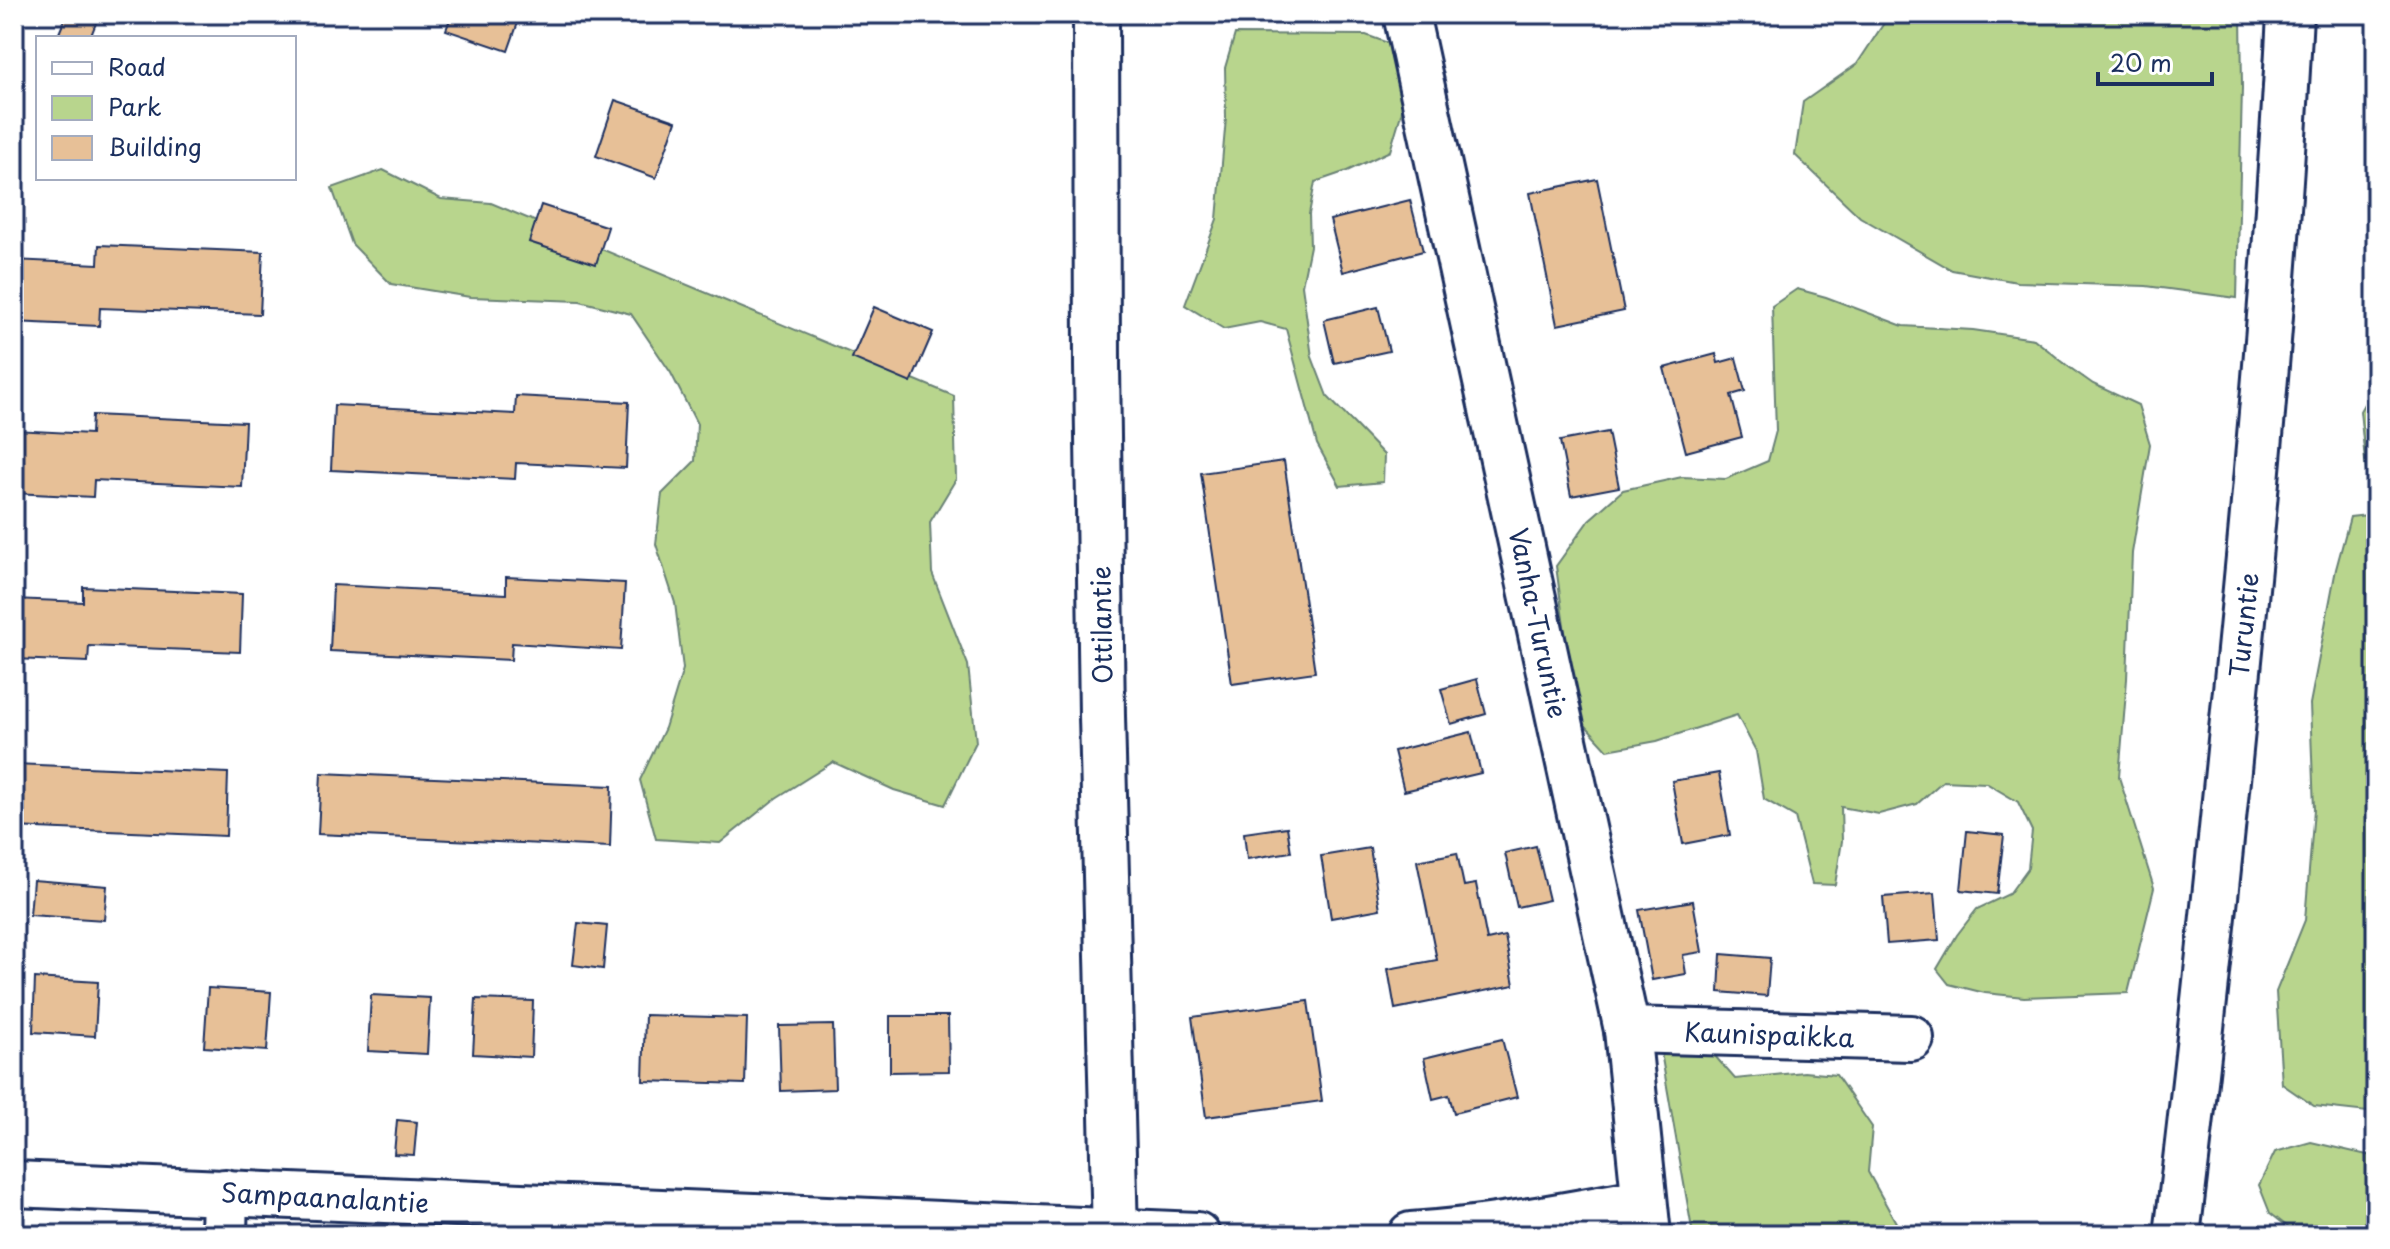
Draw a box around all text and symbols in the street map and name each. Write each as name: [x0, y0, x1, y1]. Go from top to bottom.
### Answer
legend: [36, 36, 296, 180]
scale bar: [2098, 36, 2212, 86]
text: 20 m: [2110, 44, 2172, 80]
text: Road: [108, 48, 166, 84]
text: Park: [108, 88, 162, 124]
text: Building: [108, 128, 202, 164]
street label: Vanha-Turuntie: [1500, 524, 1578, 722]
street label: Ottilantie: [1080, 566, 1122, 684]
street label: Turuntie: [2218, 571, 2268, 679]
street label: Kaunispaikka: [1683, 1012, 1856, 1056]
street label: Sampaanalantie: [220, 1172, 430, 1222]

